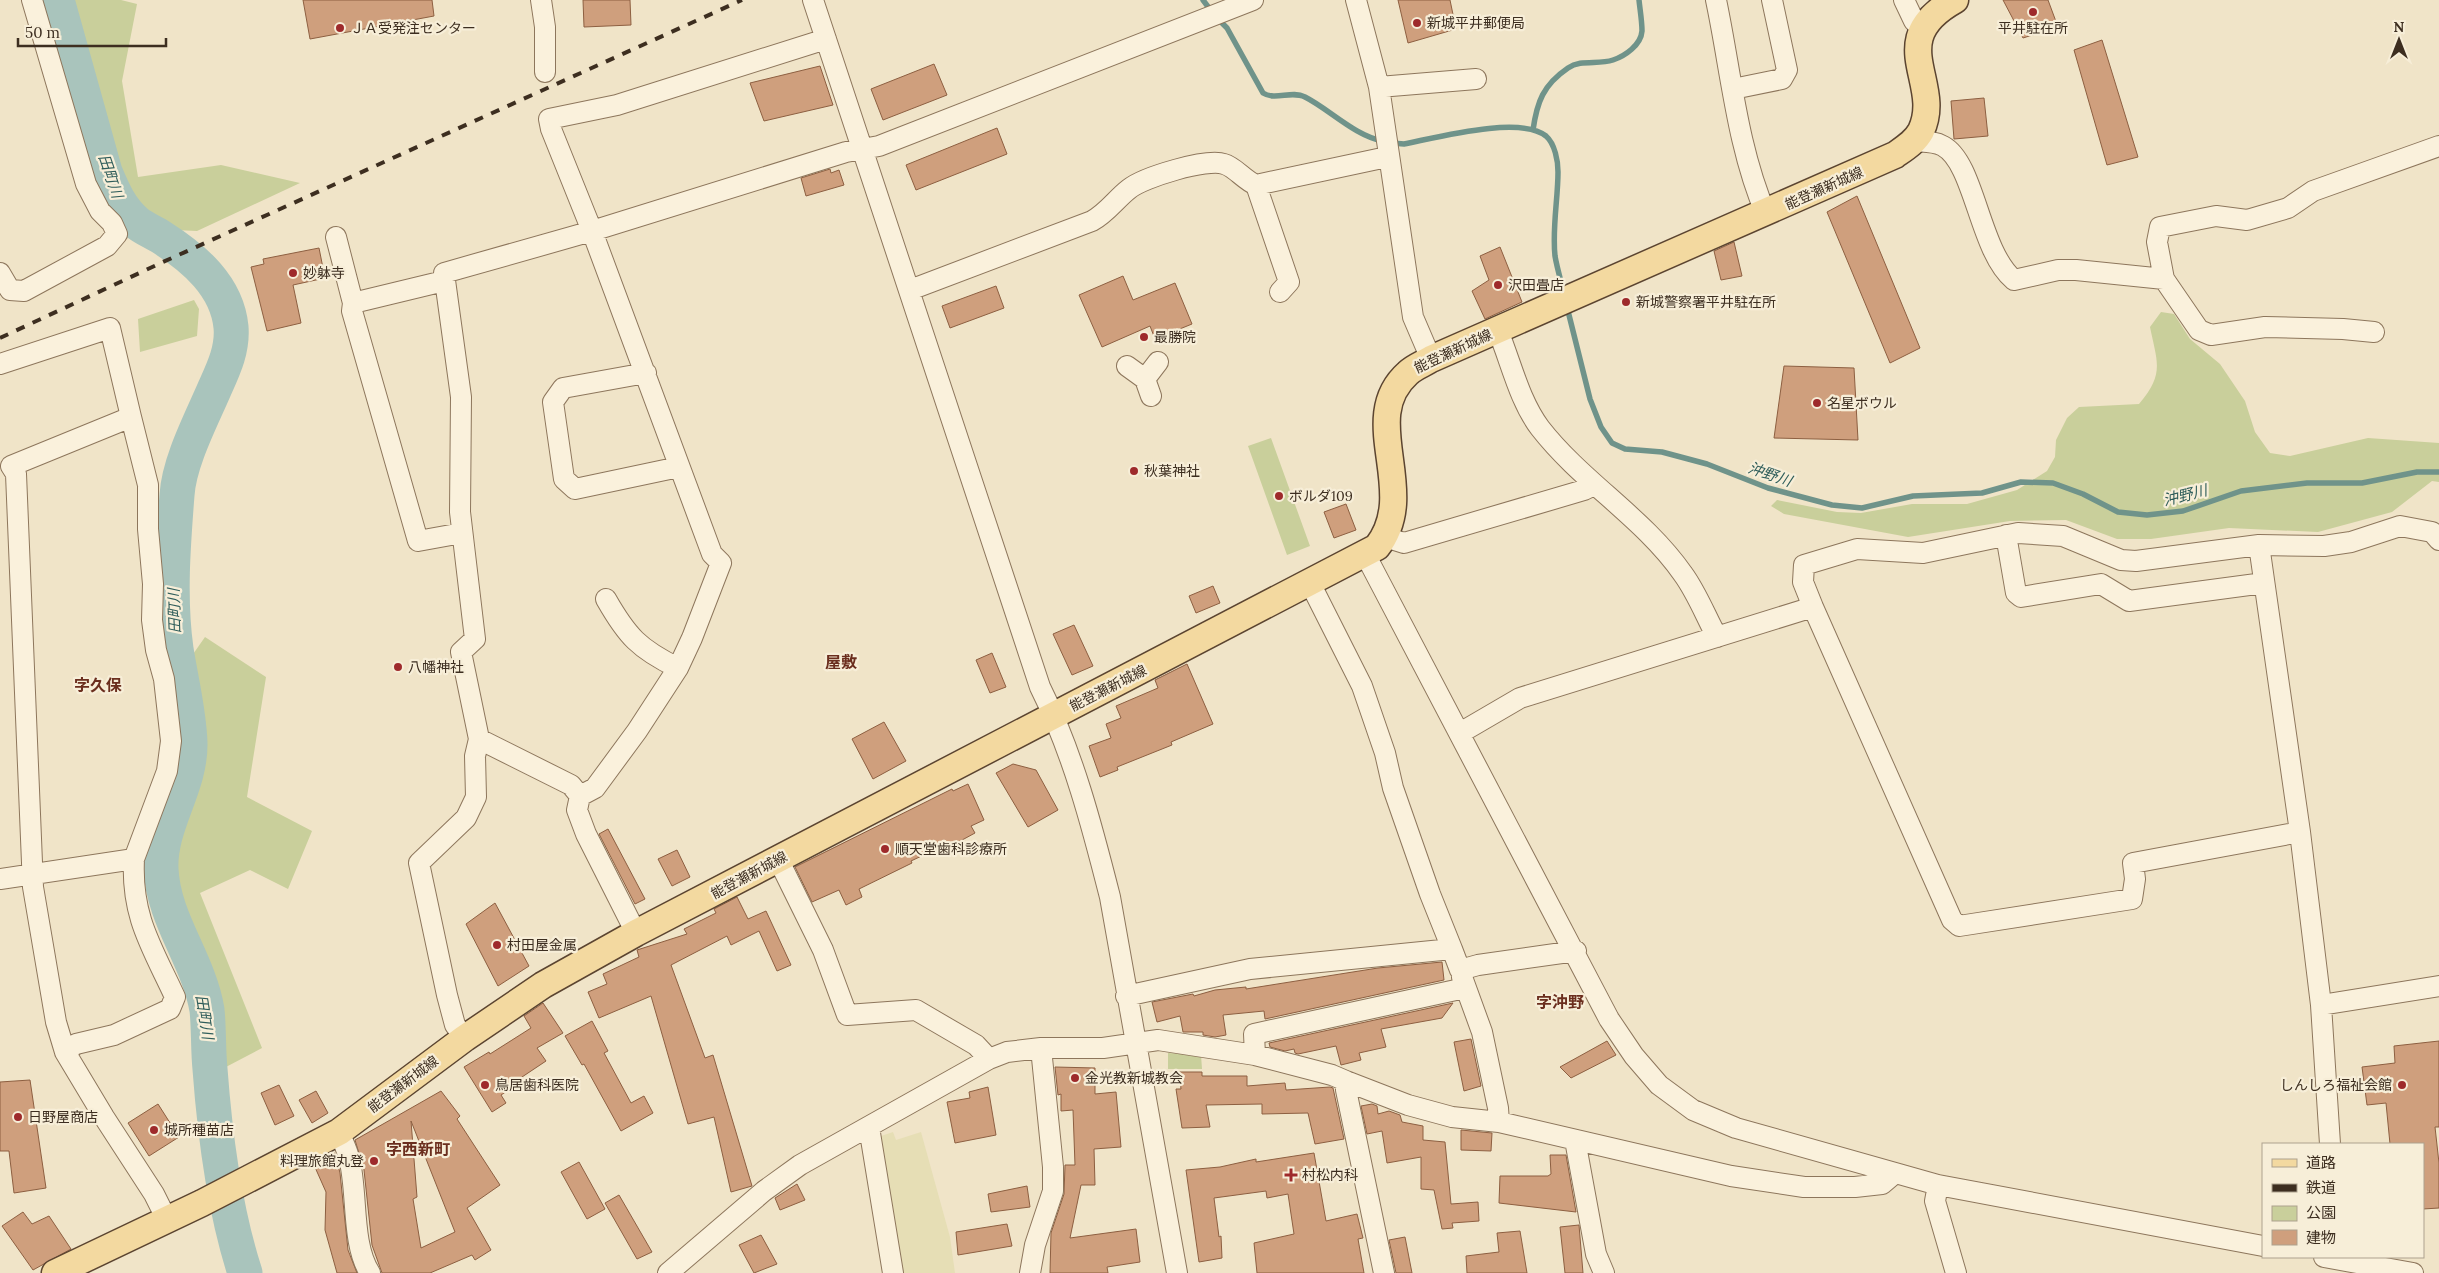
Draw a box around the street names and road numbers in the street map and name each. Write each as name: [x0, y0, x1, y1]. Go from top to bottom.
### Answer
street label: 能登瀬新城線: [1782, 163, 1866, 213]
street label: 能登瀬新城線: [1411, 325, 1495, 377]
street label: 能登瀬新城線: [1066, 661, 1150, 715]
street label: 能登瀬新城線: [708, 847, 790, 903]
street label: 能登瀬新城線: [364, 1052, 442, 1116]

